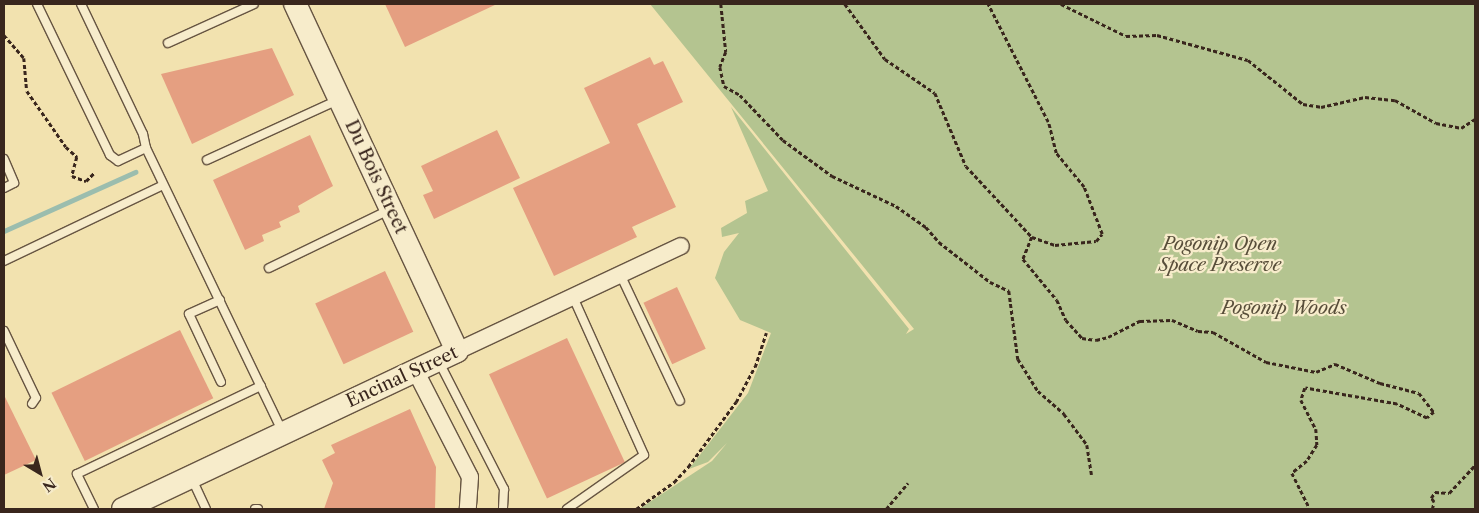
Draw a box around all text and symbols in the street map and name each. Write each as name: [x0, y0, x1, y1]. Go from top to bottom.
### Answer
street label: Du Bois Street: [340, 117, 412, 237]
park label: Pogonip Open Space Preserve: [1159, 234, 1281, 276]
park label: Pogonip Woods: [1221, 297, 1347, 319]
street label: Encinal Street: [343, 342, 461, 412]
north arrow: [15, 448, 65, 498]
text: N: [39, 474, 59, 496]

